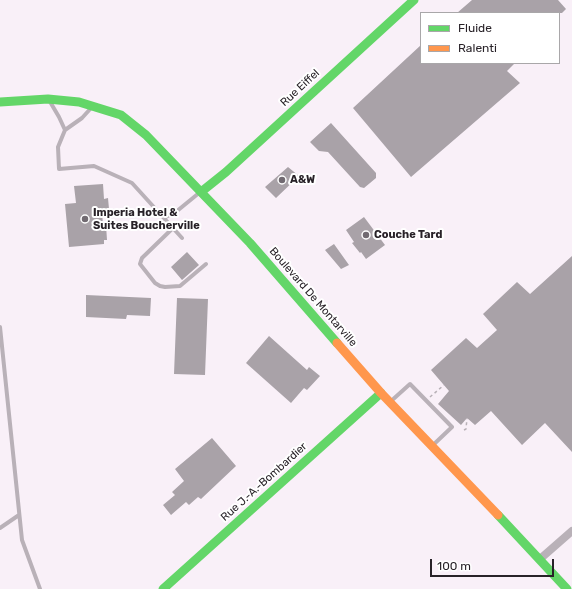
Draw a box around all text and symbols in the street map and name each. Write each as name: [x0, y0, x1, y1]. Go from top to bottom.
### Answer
legend: [420, 12, 560, 64]
text: Fluide: [458, 21, 492, 35]
text: Ralenti: [458, 41, 497, 55]
street label: Rue Eiffel: [278, 67, 322, 109]
place label: A&W: [290, 173, 315, 187]
marker: A&W: [277, 175, 287, 185]
place label: Imperia Hotel & Suites Boucherville: [93, 206, 200, 232]
marker: Imperia Hotel & Suites Boucherville: [80, 214, 90, 224]
place label: Couche Tard: [374, 228, 442, 242]
marker: Couche Tard: [361, 230, 371, 240]
street label: Boulevard De Montarville: [266, 245, 360, 349]
street label: Rue J.-A.-Bombardier: [218, 440, 310, 524]
scale bar: [432, 551, 556, 577]
text: 100 m: [437, 559, 471, 573]

